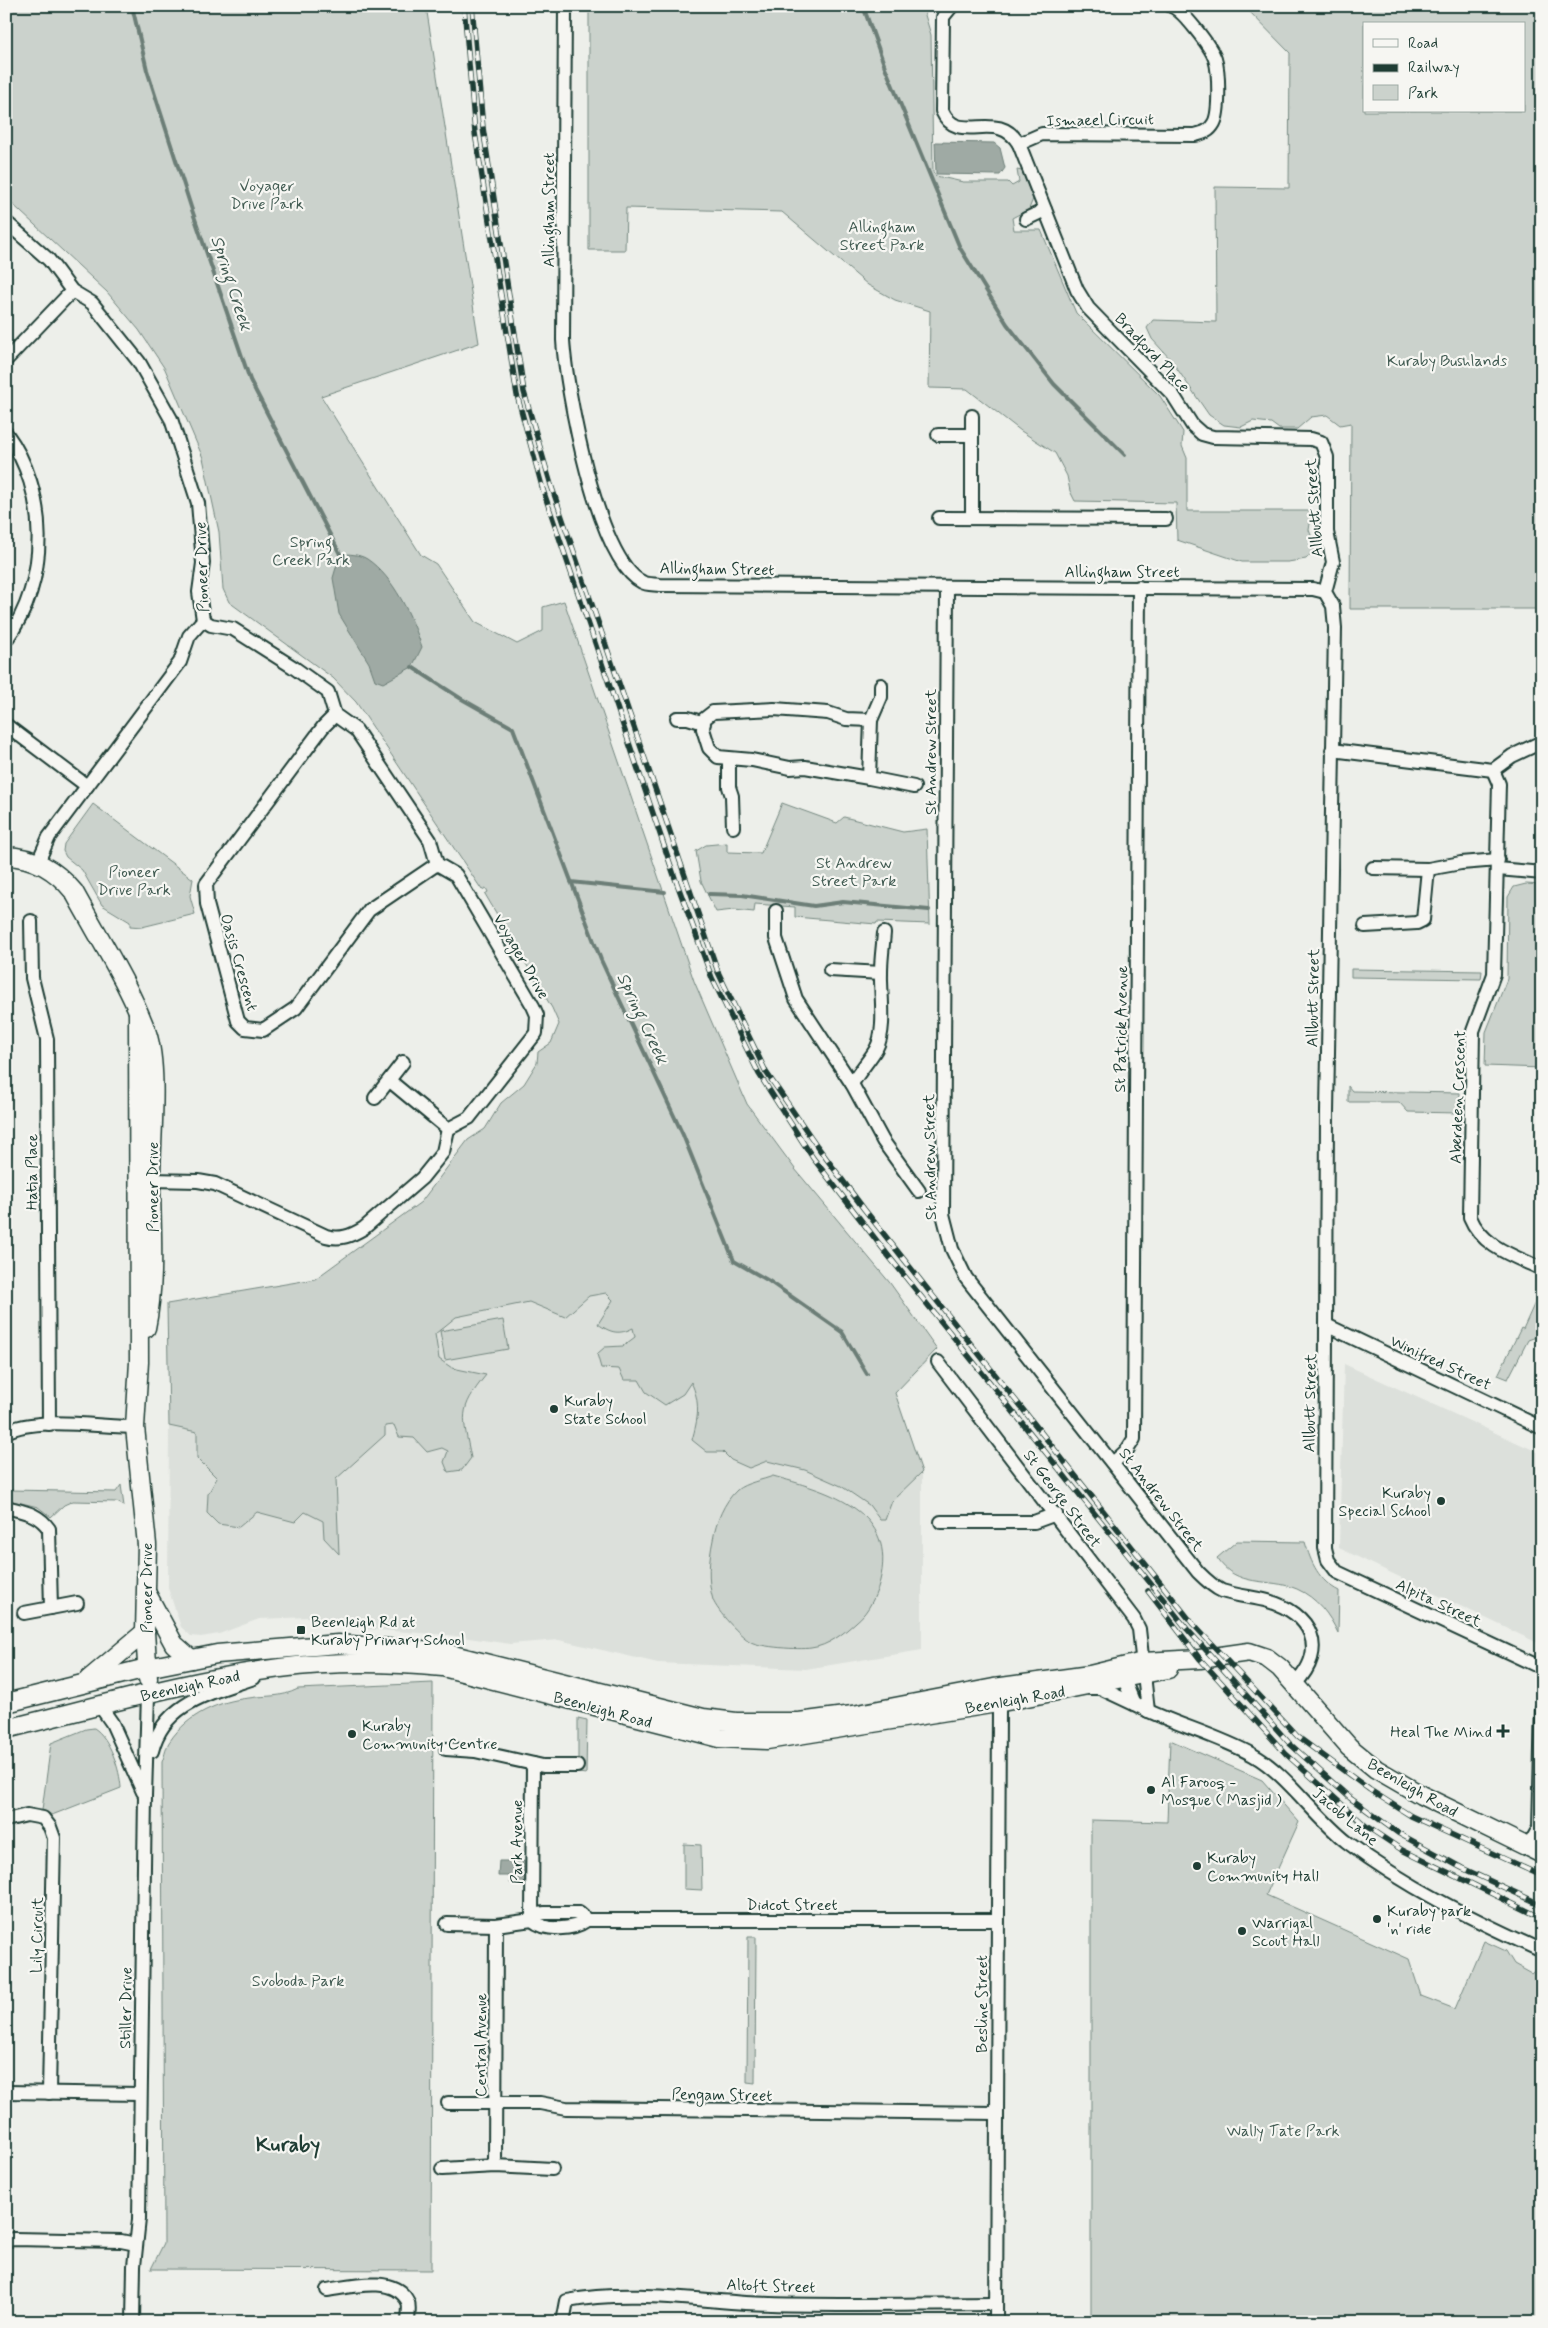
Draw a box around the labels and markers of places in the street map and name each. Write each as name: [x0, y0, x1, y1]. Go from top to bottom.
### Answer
place label: Kuraby State School: [564, 1391, 647, 1430]
marker: Kuraby State School: [548, 1403, 560, 1415]
place label: Kuraby Special School: [1339, 1483, 1431, 1522]
marker: Kuraby Special School: [1435, 1495, 1447, 1507]
place label: Beenleigh Rd at Kuraby Primary School: [311, 1612, 465, 1651]
marker: Beenleigh Rd at Kuraby Primary School: [295, 1624, 307, 1636]
place label: Kuraby Community Centre: [362, 1716, 497, 1755]
place label: Heal The Mind: [1390, 1722, 1492, 1743]
marker: Heal The Mind: [1496, 1724, 1510, 1738]
marker: Kuraby Community Centre: [346, 1728, 358, 1740]
place label: Al Farooq - Mosque ( Masjid ): [1161, 1772, 1282, 1811]
marker: Al Farooq - Mosque ( Masjid ): [1145, 1784, 1157, 1796]
place label: Kuraby Community Hall: [1207, 1848, 1319, 1887]
marker: Kuraby Community Hall: [1191, 1860, 1203, 1872]
place label: Kuraby park 'n' ride: [1387, 1901, 1471, 1940]
place label: Warrigal Scout Hall: [1252, 1913, 1319, 1952]
marker: Kuraby park 'n' ride: [1371, 1913, 1383, 1925]
marker: Warrigal Scout Hall: [1236, 1925, 1248, 1937]

